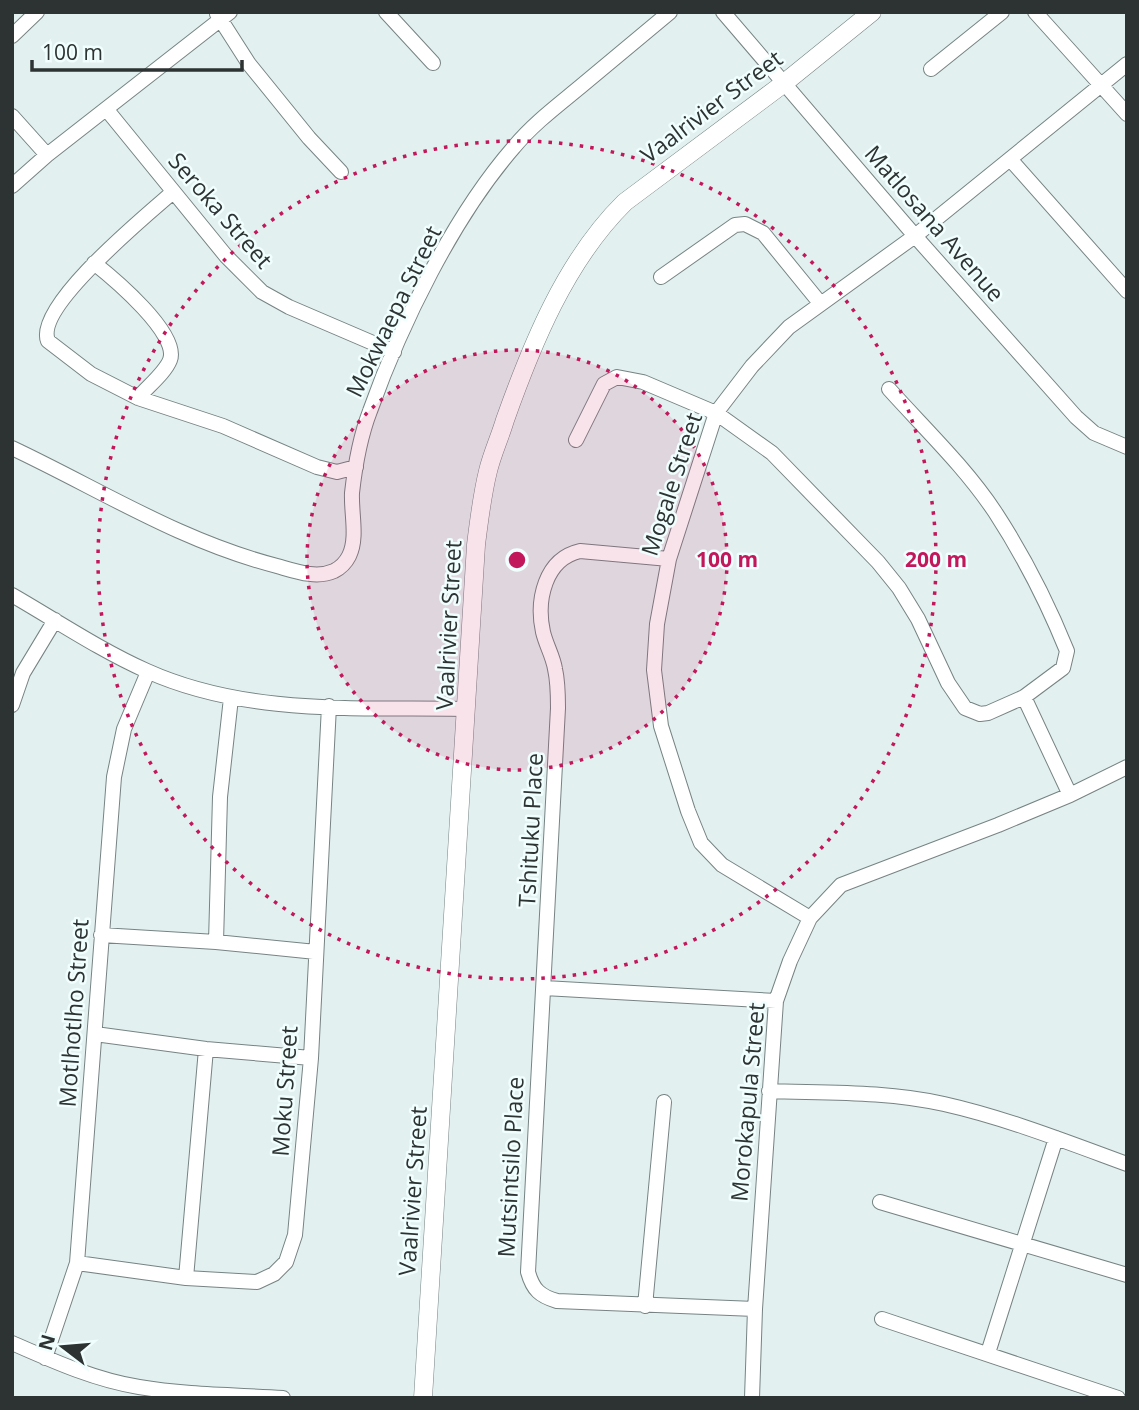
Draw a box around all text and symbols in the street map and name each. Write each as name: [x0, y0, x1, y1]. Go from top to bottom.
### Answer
scale bar: [32, 28, 242, 72]
text: 100 m: [42, 38, 103, 66]
street label: Vaalrivier Street: [633, 42, 789, 170]
street label: Matlosana Avenue: [858, 138, 1012, 308]
street label: Seroka Street: [162, 145, 280, 275]
street label: Mokwaepa Street: [338, 220, 448, 402]
street label: Mogale Street: [633, 408, 709, 560]
street label: Vaalrivier Street: [428, 539, 468, 711]
text: 100 m: [696, 545, 758, 573]
text: 200 m: [905, 545, 967, 573]
centre of rings: [505, 548, 529, 572]
street label: Tshituku Place: [510, 752, 550, 908]
street label: Motlhotlho Street: [50, 918, 96, 1108]
street label: Morokapula Street: [722, 1001, 772, 1203]
street label: Moku Street: [263, 1025, 305, 1157]
street label: Mutsintsilo Place: [489, 1076, 531, 1258]
street label: Vaalrivier Street: [390, 1105, 434, 1277]
north arrow: [28, 1312, 98, 1382]
text: N: [32, 1331, 61, 1353]

